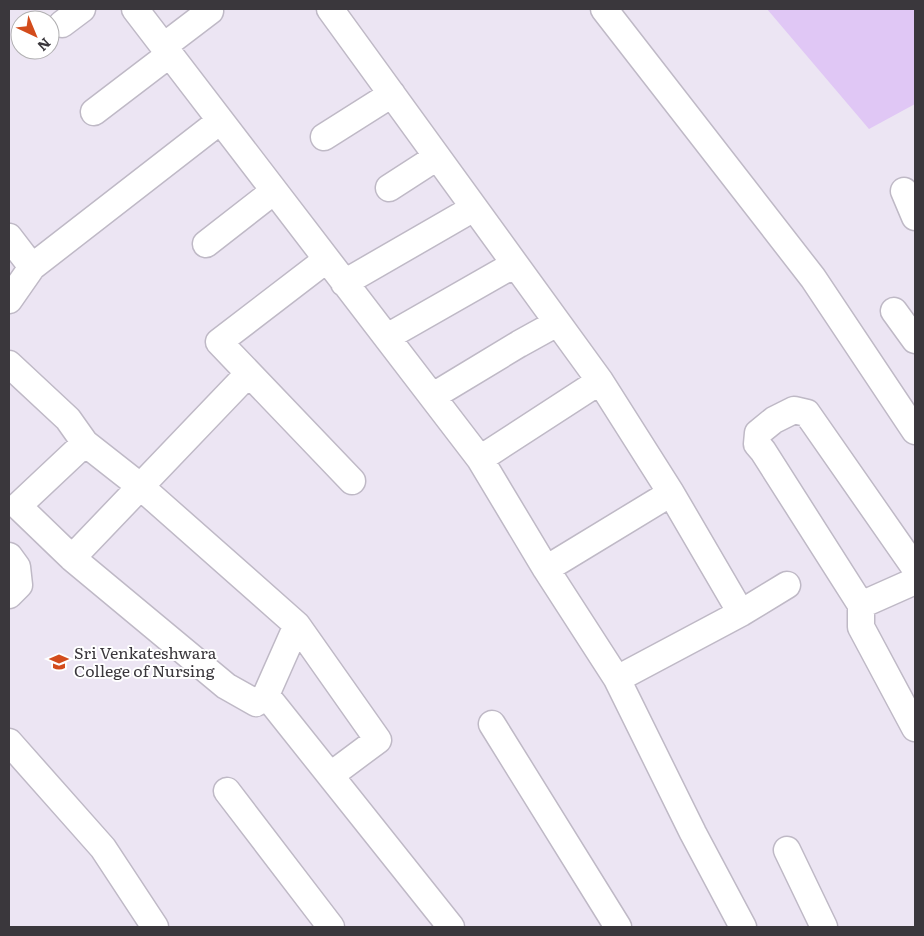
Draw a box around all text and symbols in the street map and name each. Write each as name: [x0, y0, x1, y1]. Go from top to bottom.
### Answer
north arrow: [10, 10, 60, 60]
text: N: [33, 34, 56, 57]
place label: Sri Venkateshwara College of Nursing: [74, 640, 217, 682]
school or university icon: Sri Venkateshwara College of Nursing: [48, 651, 70, 673]

